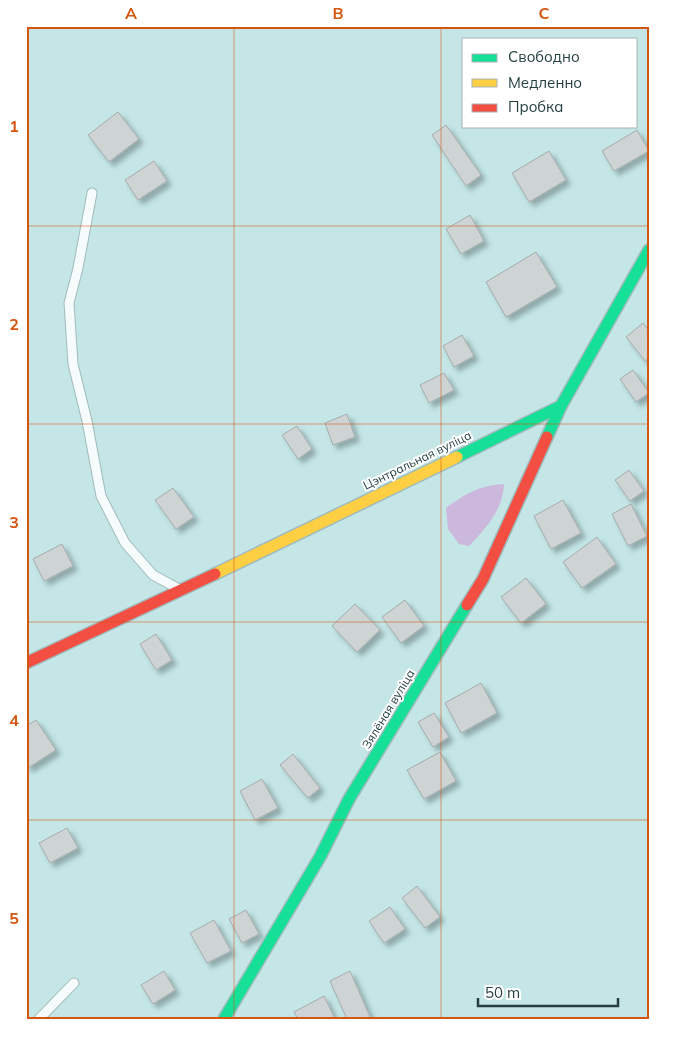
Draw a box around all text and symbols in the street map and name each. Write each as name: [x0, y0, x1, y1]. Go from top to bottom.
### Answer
text: A: [125, 3, 137, 23]
text: B: [332, 3, 344, 23]
text: C: [539, 3, 550, 23]
legend: [462, 38, 638, 128]
text: Свободно: [508, 47, 580, 66]
text: Медленно: [508, 73, 582, 92]
text: Пробка: [508, 97, 563, 116]
text: 1: [9, 116, 19, 136]
text: 2: [9, 314, 19, 334]
street label: Цэнтральная вуліца: [360, 427, 474, 493]
text: 3: [9, 512, 19, 532]
street label: Зялёная вуліца: [358, 667, 418, 751]
text: 4: [9, 710, 19, 730]
text: 5: [9, 908, 19, 928]
scale bar: [478, 975, 618, 1007]
text: 50 m: [485, 983, 520, 1002]

